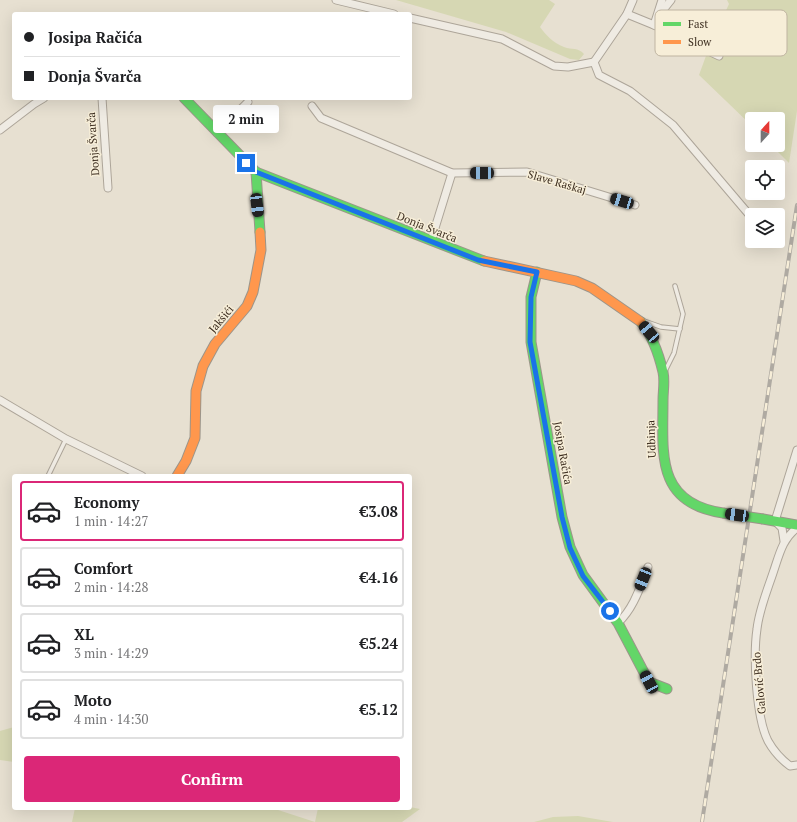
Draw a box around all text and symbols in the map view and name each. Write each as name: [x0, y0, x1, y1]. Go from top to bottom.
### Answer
legend: [655, 10, 787, 56]
text: Fast: [688, 17, 708, 31]
text: Josipa Račića: [48, 27, 142, 47]
text: Slow: [688, 35, 712, 49]
text: Donja Švarča: [48, 66, 142, 86]
callout: 2 min: [213, 105, 279, 133]
text: 2 min: [228, 110, 264, 128]
street label: Donja Švarča: [84, 111, 102, 176]
north arrow: [745, 112, 785, 152]
map controls: [745, 112, 785, 248]
route end: [237, 154, 255, 172]
button: locate: [745, 160, 785, 200]
car: [470, 167, 494, 179]
street label: Slave Raškaj: [526, 167, 588, 197]
car: [250, 192, 264, 218]
car: [609, 192, 635, 210]
button: layers: [745, 208, 785, 248]
street label: Donja Švarča: [395, 209, 460, 246]
street label: Jakšići: [206, 302, 236, 336]
car: [637, 319, 661, 345]
street label: Udbinja: [643, 419, 659, 458]
street label: Josipa Račića: [551, 420, 576, 486]
text: Economy: [74, 492, 139, 512]
icon: car: [26, 493, 62, 529]
text: €3.08: [360, 501, 398, 521]
car: [724, 507, 750, 523]
text: 1 min · 14:27: [74, 512, 148, 530]
text: Comfort: [74, 558, 133, 578]
icon: car: [26, 559, 62, 595]
car: [633, 566, 653, 592]
text: €4.16: [360, 567, 398, 587]
text: 2 min · 14:28: [74, 578, 148, 596]
route start: [601, 602, 619, 620]
text: XL: [74, 624, 94, 644]
icon: car: [26, 625, 62, 661]
text: €5.24: [360, 633, 398, 653]
text: 3 min · 14:29: [74, 644, 148, 662]
street label: Galović Brdo: [749, 651, 769, 715]
car: [638, 669, 660, 695]
text: Moto: [74, 690, 112, 710]
icon: car: [26, 691, 62, 727]
text: €5.12: [360, 699, 398, 719]
text: 4 min · 14:30: [74, 710, 148, 728]
button: Confirm: [24, 756, 400, 802]

